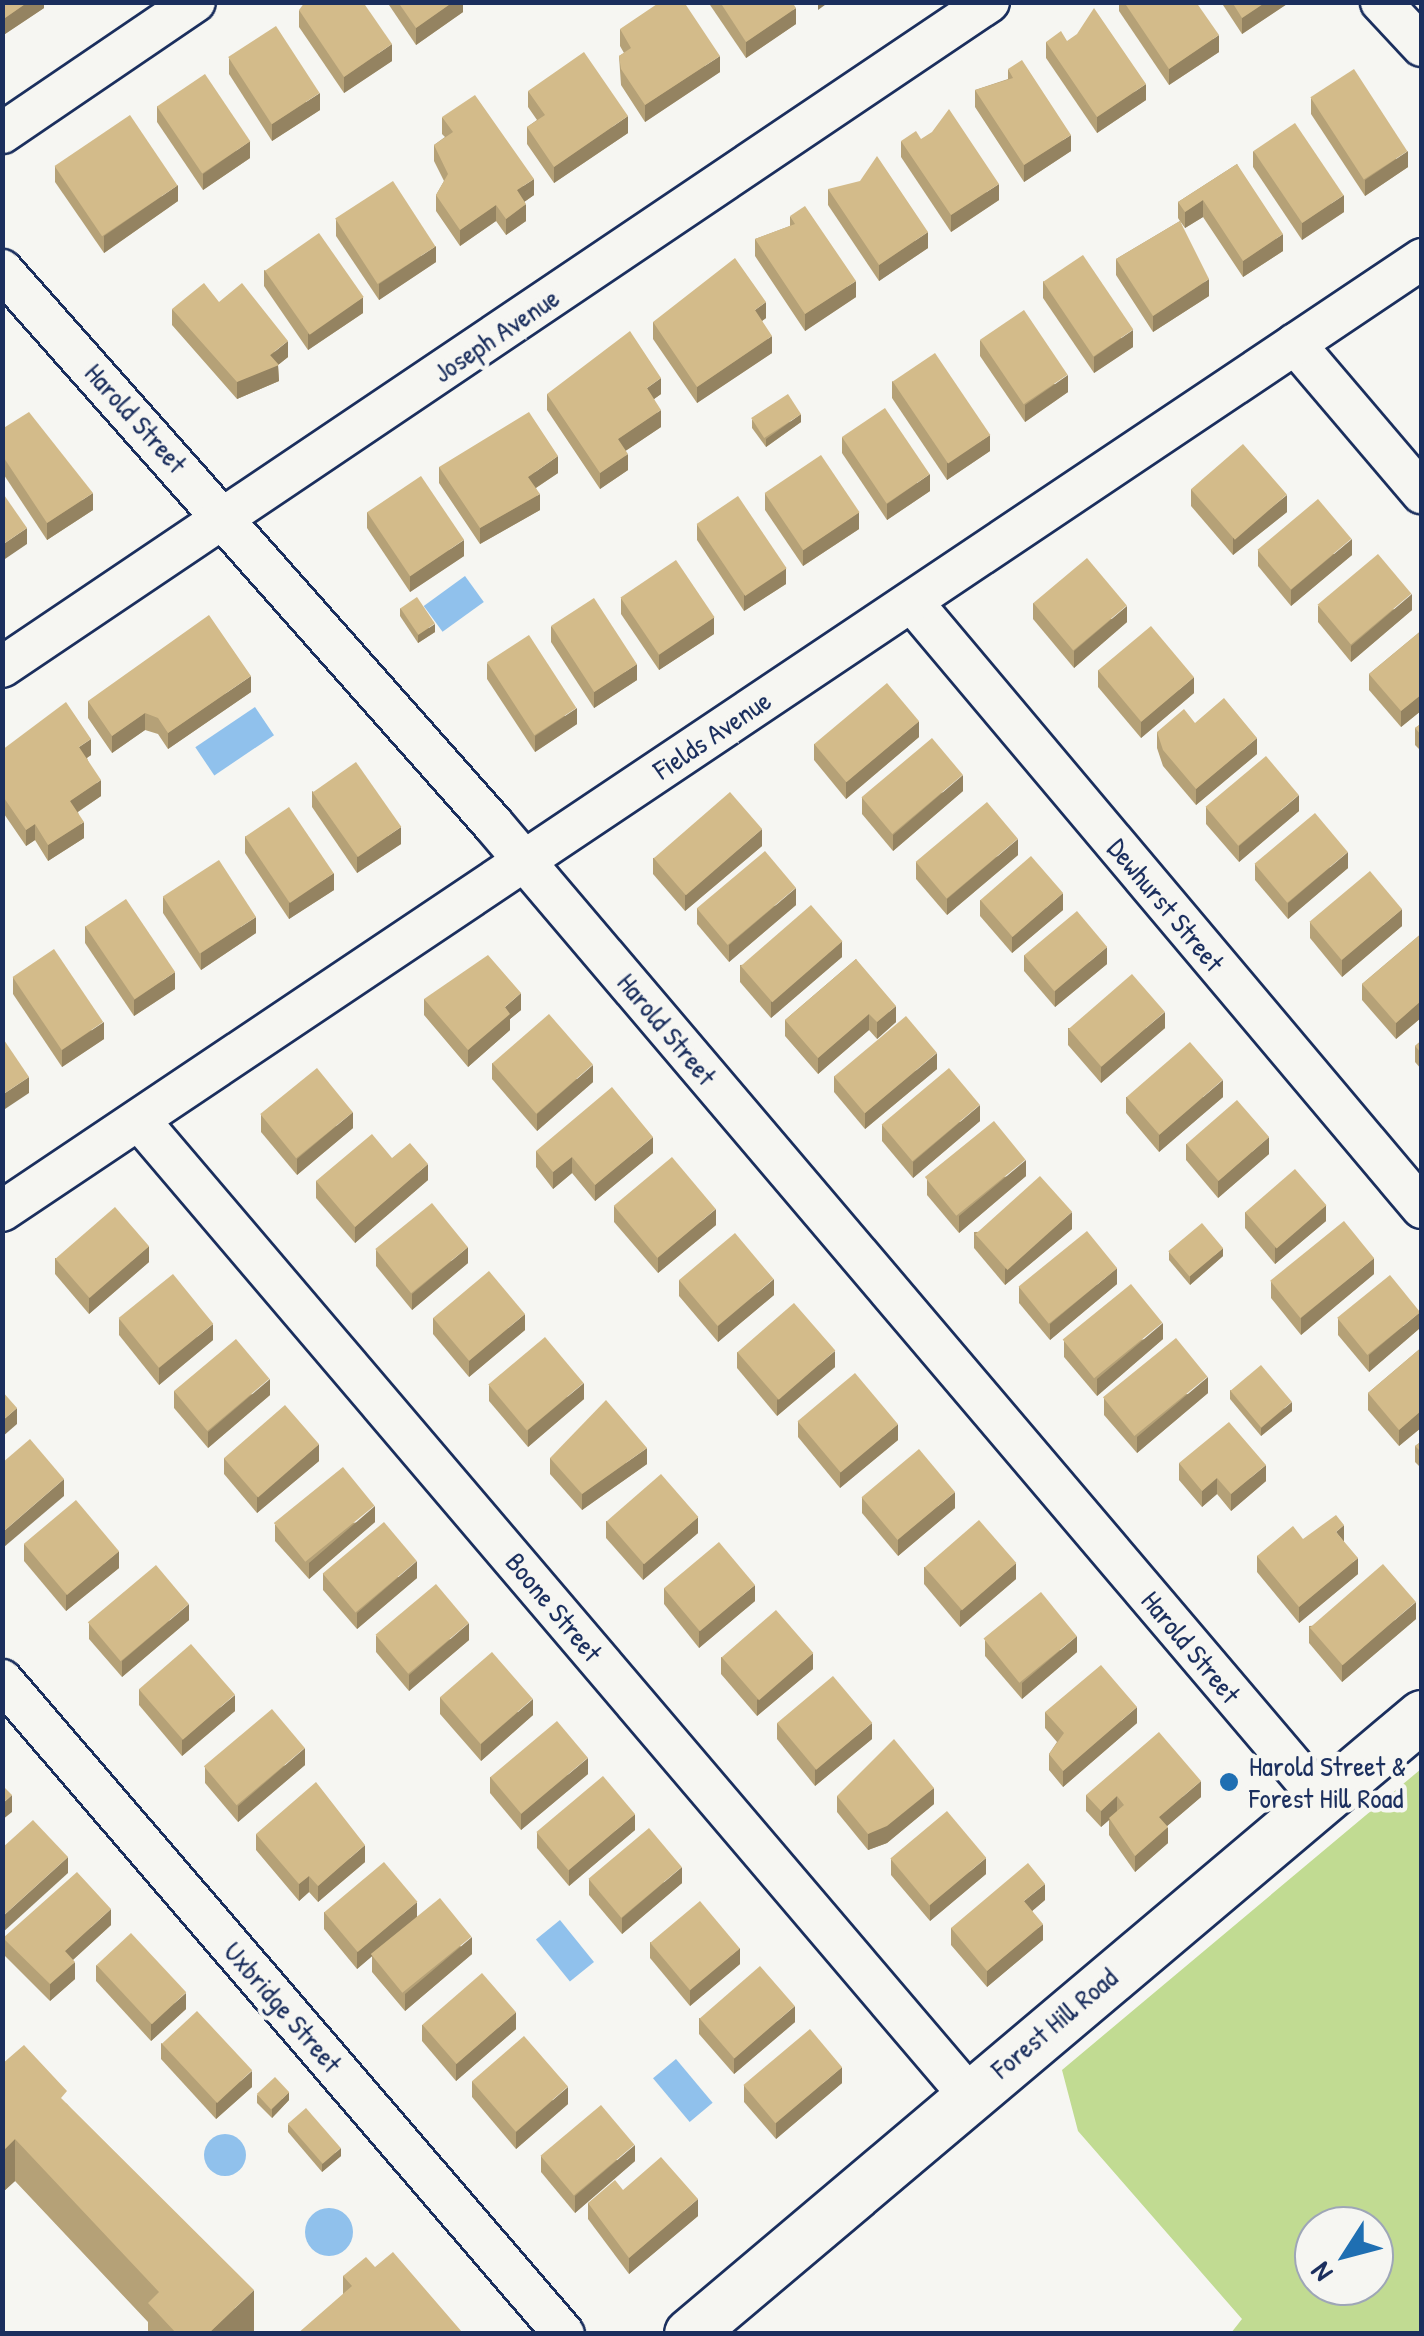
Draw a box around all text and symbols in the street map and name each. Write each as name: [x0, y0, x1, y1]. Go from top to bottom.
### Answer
street label: Joseph Avenue: [427, 281, 565, 389]
street label: Harold Street: [78, 356, 194, 480]
street label: Fields Avenue: [647, 683, 777, 787]
street label: Dewhurst Street: [1101, 832, 1231, 978]
street label: Harold Street: [610, 966, 724, 1092]
street label: Boone Street: [499, 1546, 609, 1668]
street label: Harold Street: [1134, 1584, 1248, 1710]
place label: Harold Street & Forest Hill Road: [1249, 1749, 1406, 1815]
marker: Harold Street & Forest Hill Road: [1218, 1771, 1240, 1793]
street label: Uxbridge Street: [217, 1935, 349, 2079]
street label: Forest Hill Road: [984, 1961, 1124, 2085]
north arrow: [1294, 2206, 1394, 2306]
text: N: [1302, 2255, 1341, 2290]

